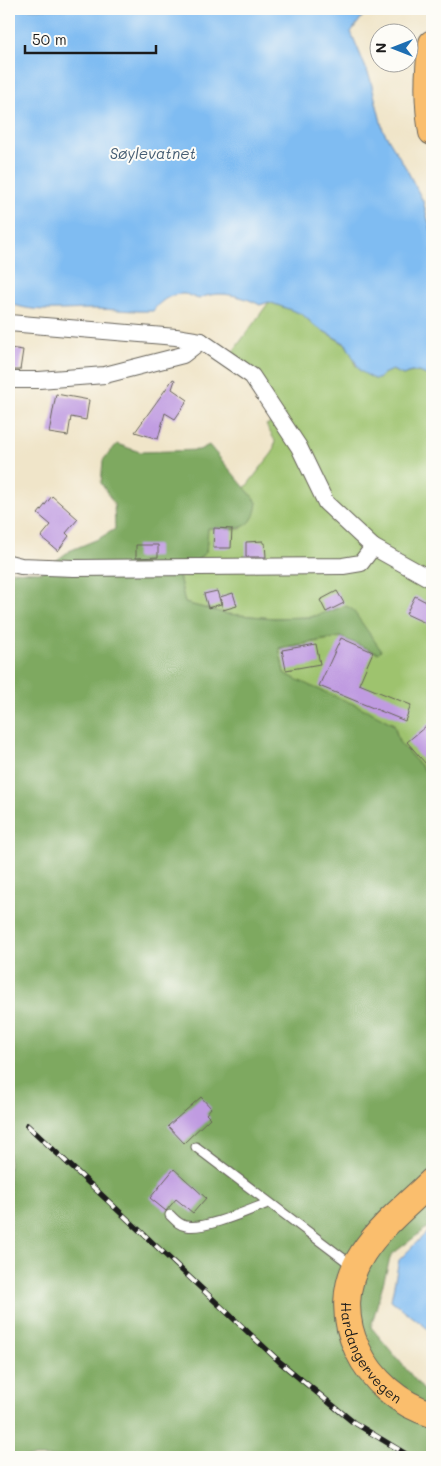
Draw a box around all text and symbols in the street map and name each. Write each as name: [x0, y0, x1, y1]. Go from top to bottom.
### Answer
scale bar: [25, 22, 156, 54]
north arrow: [368, 22, 418, 72]
text: 50 m: [32, 29, 67, 49]
text: N: [371, 43, 390, 53]
water label: Søylevatnet: [110, 143, 196, 163]
street label: Hardangervegen: [338, 1302, 406, 1407]

